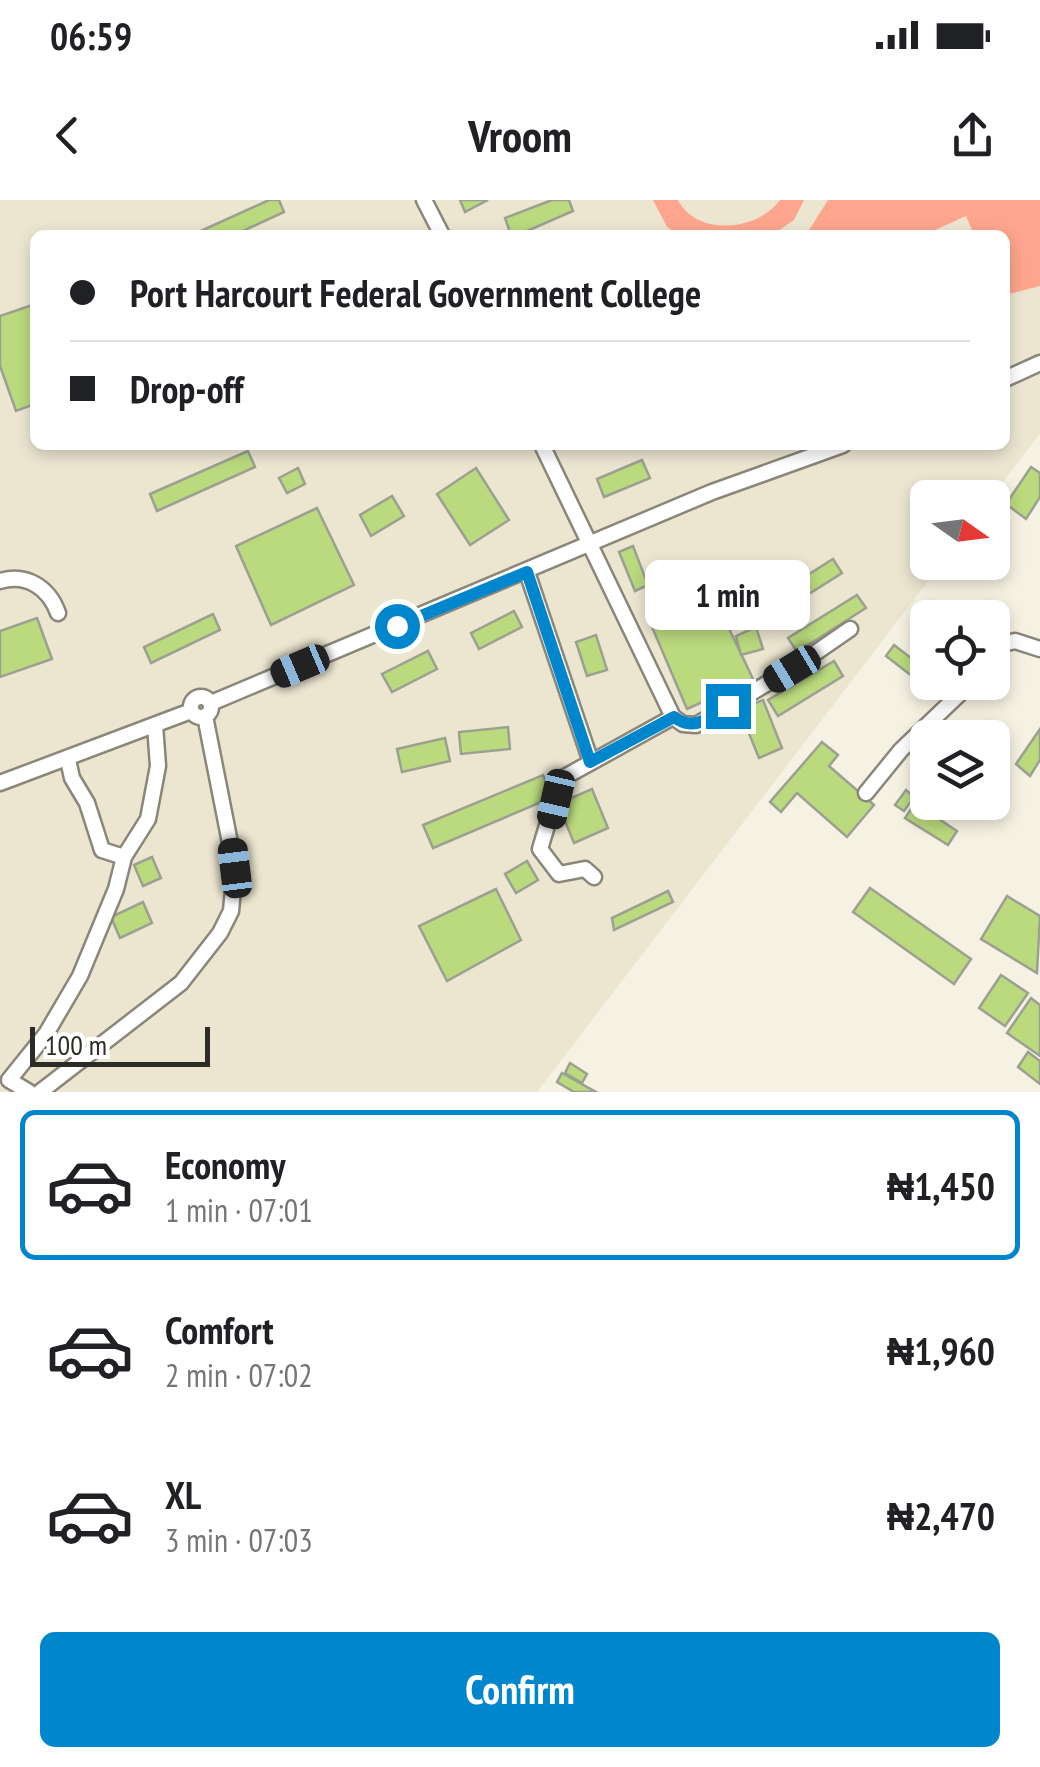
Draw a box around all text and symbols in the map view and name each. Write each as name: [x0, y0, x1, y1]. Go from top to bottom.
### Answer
text: 06:59: [50, 11, 132, 60]
text: Vroom: [468, 106, 572, 164]
icon: back: [40, 108, 95, 163]
icon: share: [945, 108, 1000, 163]
text: Port Harcourt Federal Government College: [130, 268, 701, 317]
text: Drop-off: [130, 364, 244, 413]
north arrow: [910, 480, 1010, 580]
map controls: [910, 480, 1010, 820]
callout: 1 min: [646, 561, 810, 631]
text: 1 min: [695, 574, 760, 616]
button: locate: [910, 600, 1010, 700]
route start: [375, 604, 420, 649]
car: [267, 640, 333, 692]
car: [759, 641, 825, 697]
route end: [706, 684, 751, 729]
button: layers: [910, 720, 1010, 820]
car: [535, 766, 577, 832]
car: [216, 836, 254, 900]
scale bar: [30, 1022, 210, 1066]
text: 100 m: [45, 1026, 107, 1063]
icon: car: [45, 1140, 135, 1230]
text: Economy: [165, 1140, 285, 1189]
text: ₦1,450: [887, 1161, 995, 1210]
text: 1 min · 07:01: [165, 1189, 313, 1231]
icon: car: [45, 1305, 135, 1395]
text: Comfort: [165, 1305, 274, 1354]
text: ₦1,960: [887, 1326, 995, 1375]
text: 2 min · 07:02: [165, 1354, 313, 1396]
icon: car: [45, 1470, 135, 1560]
text: XL: [165, 1470, 201, 1519]
text: ₦2,470: [887, 1491, 995, 1540]
text: 3 min · 07:03: [165, 1519, 313, 1561]
button: Confirm: [40, 1632, 1000, 1747]

